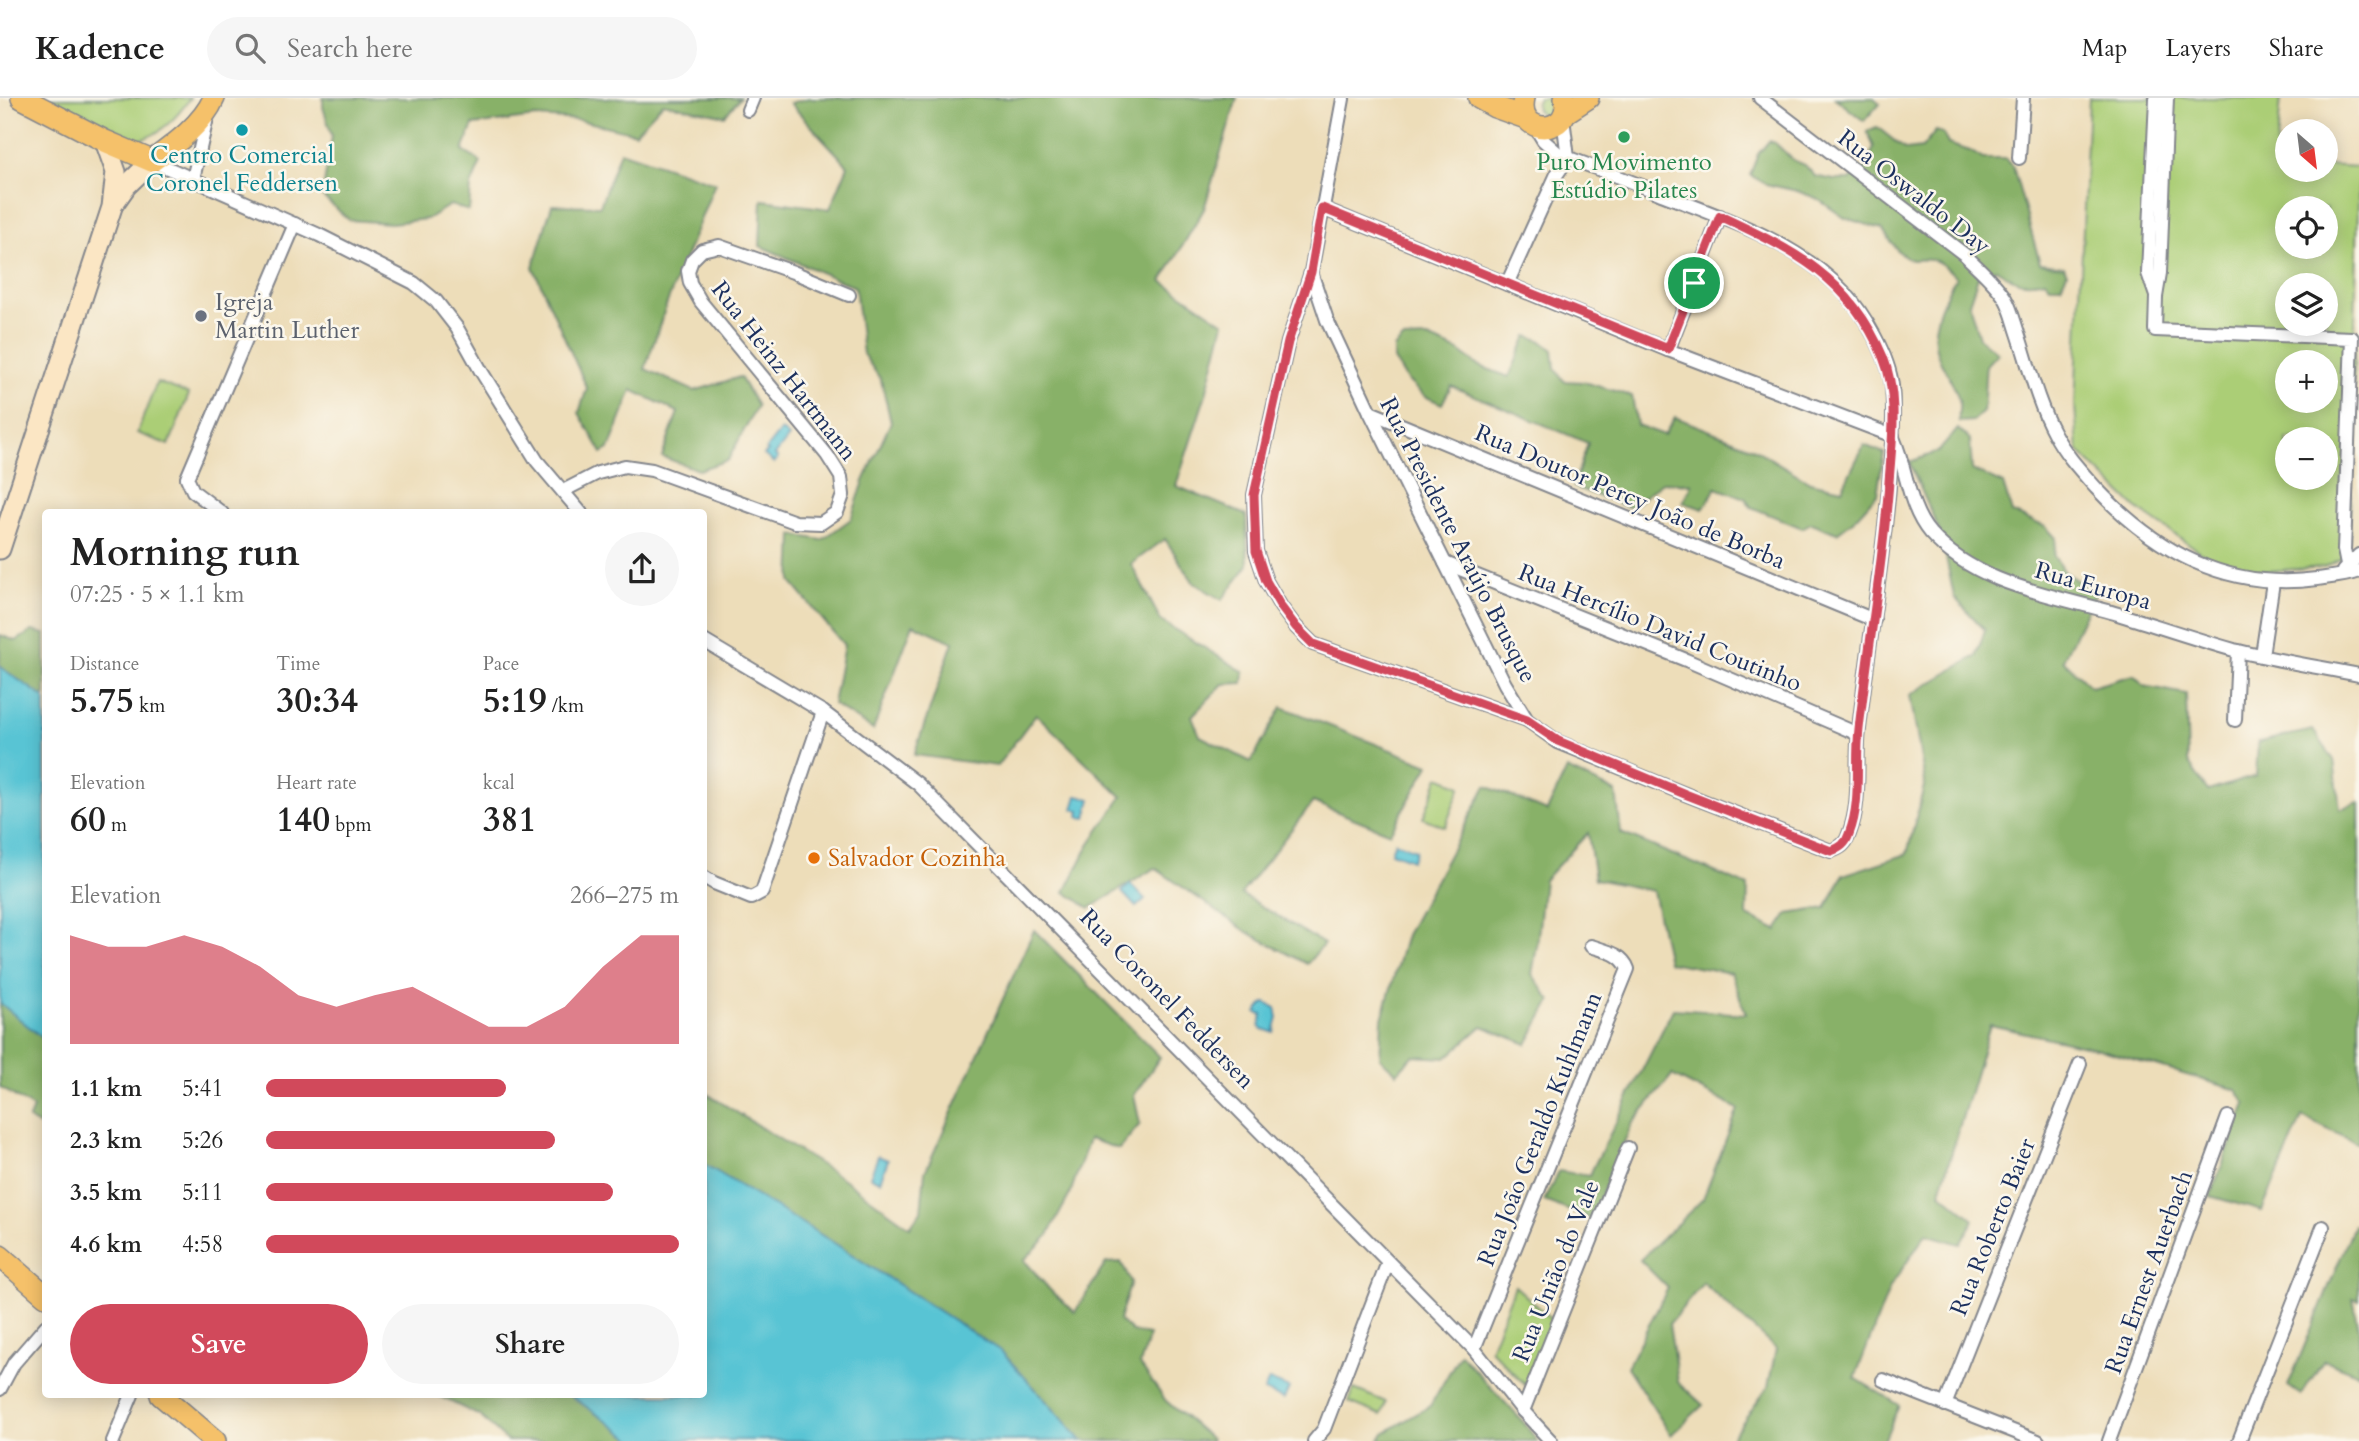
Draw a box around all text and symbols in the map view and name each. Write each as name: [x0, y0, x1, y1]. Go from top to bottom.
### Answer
search box: [207, 17, 697, 80]
text: Kadence: [35, 26, 165, 71]
icon: search: [231, 29, 269, 67]
text: Search here: [287, 31, 413, 66]
text: Map: [2082, 32, 2128, 65]
text: Layers: [2166, 32, 2231, 65]
text: Share: [2269, 32, 2324, 65]
north arrow: [2275, 119, 2338, 182]
map controls: [2275, 119, 2338, 490]
marker: Centro Comercial Coronel Feddersen: [234, 122, 250, 138]
street label: Rua Oswaldo Day: [1831, 122, 1998, 262]
marker: Puro Movimento Estúdio Pilates: [1616, 129, 1632, 145]
place label: Centro Comercial Coronel Feddersen: [146, 139, 339, 200]
place label: Puro Movimento Estúdio Pilates: [1536, 146, 1712, 207]
button: locate: [2275, 196, 2338, 259]
pin: [1664, 253, 1724, 313]
icon: arrive: [1675, 264, 1713, 302]
button: layers: [2275, 273, 2338, 336]
street label: Rua Heinz Hartmann: [703, 274, 865, 468]
place label: Igreja Martin Luther: [215, 286, 359, 347]
marker: Igreja Martin Luther: [193, 308, 209, 324]
button: +: [2275, 350, 2338, 413]
street label: Rua Presidente Araújo Brusque: [1372, 392, 1544, 688]
street label: Rua Doutor Percy João de Borba: [1470, 417, 1791, 578]
button: −: [2275, 427, 2338, 490]
text: Morning run: [70, 527, 300, 579]
button: share: [605, 532, 679, 606]
street label: Rua Europa: [2031, 554, 2156, 618]
street label: Rua Hercílio David Coutinho: [1513, 556, 1807, 700]
text: 07:25 · 5 × 1.1 km: [70, 579, 244, 610]
text: Distance: [70, 651, 139, 677]
text: Time: [276, 651, 320, 677]
text: Pace: [483, 651, 519, 677]
text: 5.75: [70, 677, 134, 725]
text: 30:34: [276, 677, 358, 725]
text: 5:19: [483, 677, 547, 725]
text: km: [134, 693, 165, 719]
text: /km: [547, 693, 584, 719]
text: Elevation: [70, 770, 145, 796]
text: Heart rate: [276, 770, 357, 796]
text: kcal: [483, 770, 515, 796]
text: 60: [70, 796, 106, 844]
text: 140: [276, 796, 330, 844]
text: 381: [483, 796, 536, 844]
text: m: [106, 812, 127, 838]
text: bpm: [330, 812, 372, 838]
place label: Salvador Cozinha: [828, 842, 1007, 875]
marker: Salvador Cozinha: [806, 850, 822, 866]
text: Elevation: [70, 880, 161, 911]
text: 266–275 m: [570, 880, 679, 911]
street label: Rua Coronel Feddersen: [1072, 902, 1262, 1097]
street label: Rua João Geraldo Kuhlmann: [1470, 987, 1610, 1271]
text: 1.1 km: [70, 1073, 142, 1104]
text: 5:41: [182, 1073, 223, 1104]
text: 2.3 km: [70, 1125, 142, 1156]
text: 5:26: [182, 1125, 223, 1156]
street label: Rua Roberto Baier: [1942, 1133, 2044, 1321]
street label: Rua Ernest Auerbach: [2097, 1166, 2201, 1378]
street label: Rua União do Vale: [1504, 1175, 1608, 1367]
text: 3.5 km: [70, 1177, 142, 1208]
text: 5:11: [182, 1177, 223, 1208]
text: 4.6 km: [70, 1229, 142, 1260]
text: 4:58: [182, 1229, 223, 1260]
button: Save: [70, 1304, 368, 1384]
button: Share: [382, 1304, 679, 1384]

